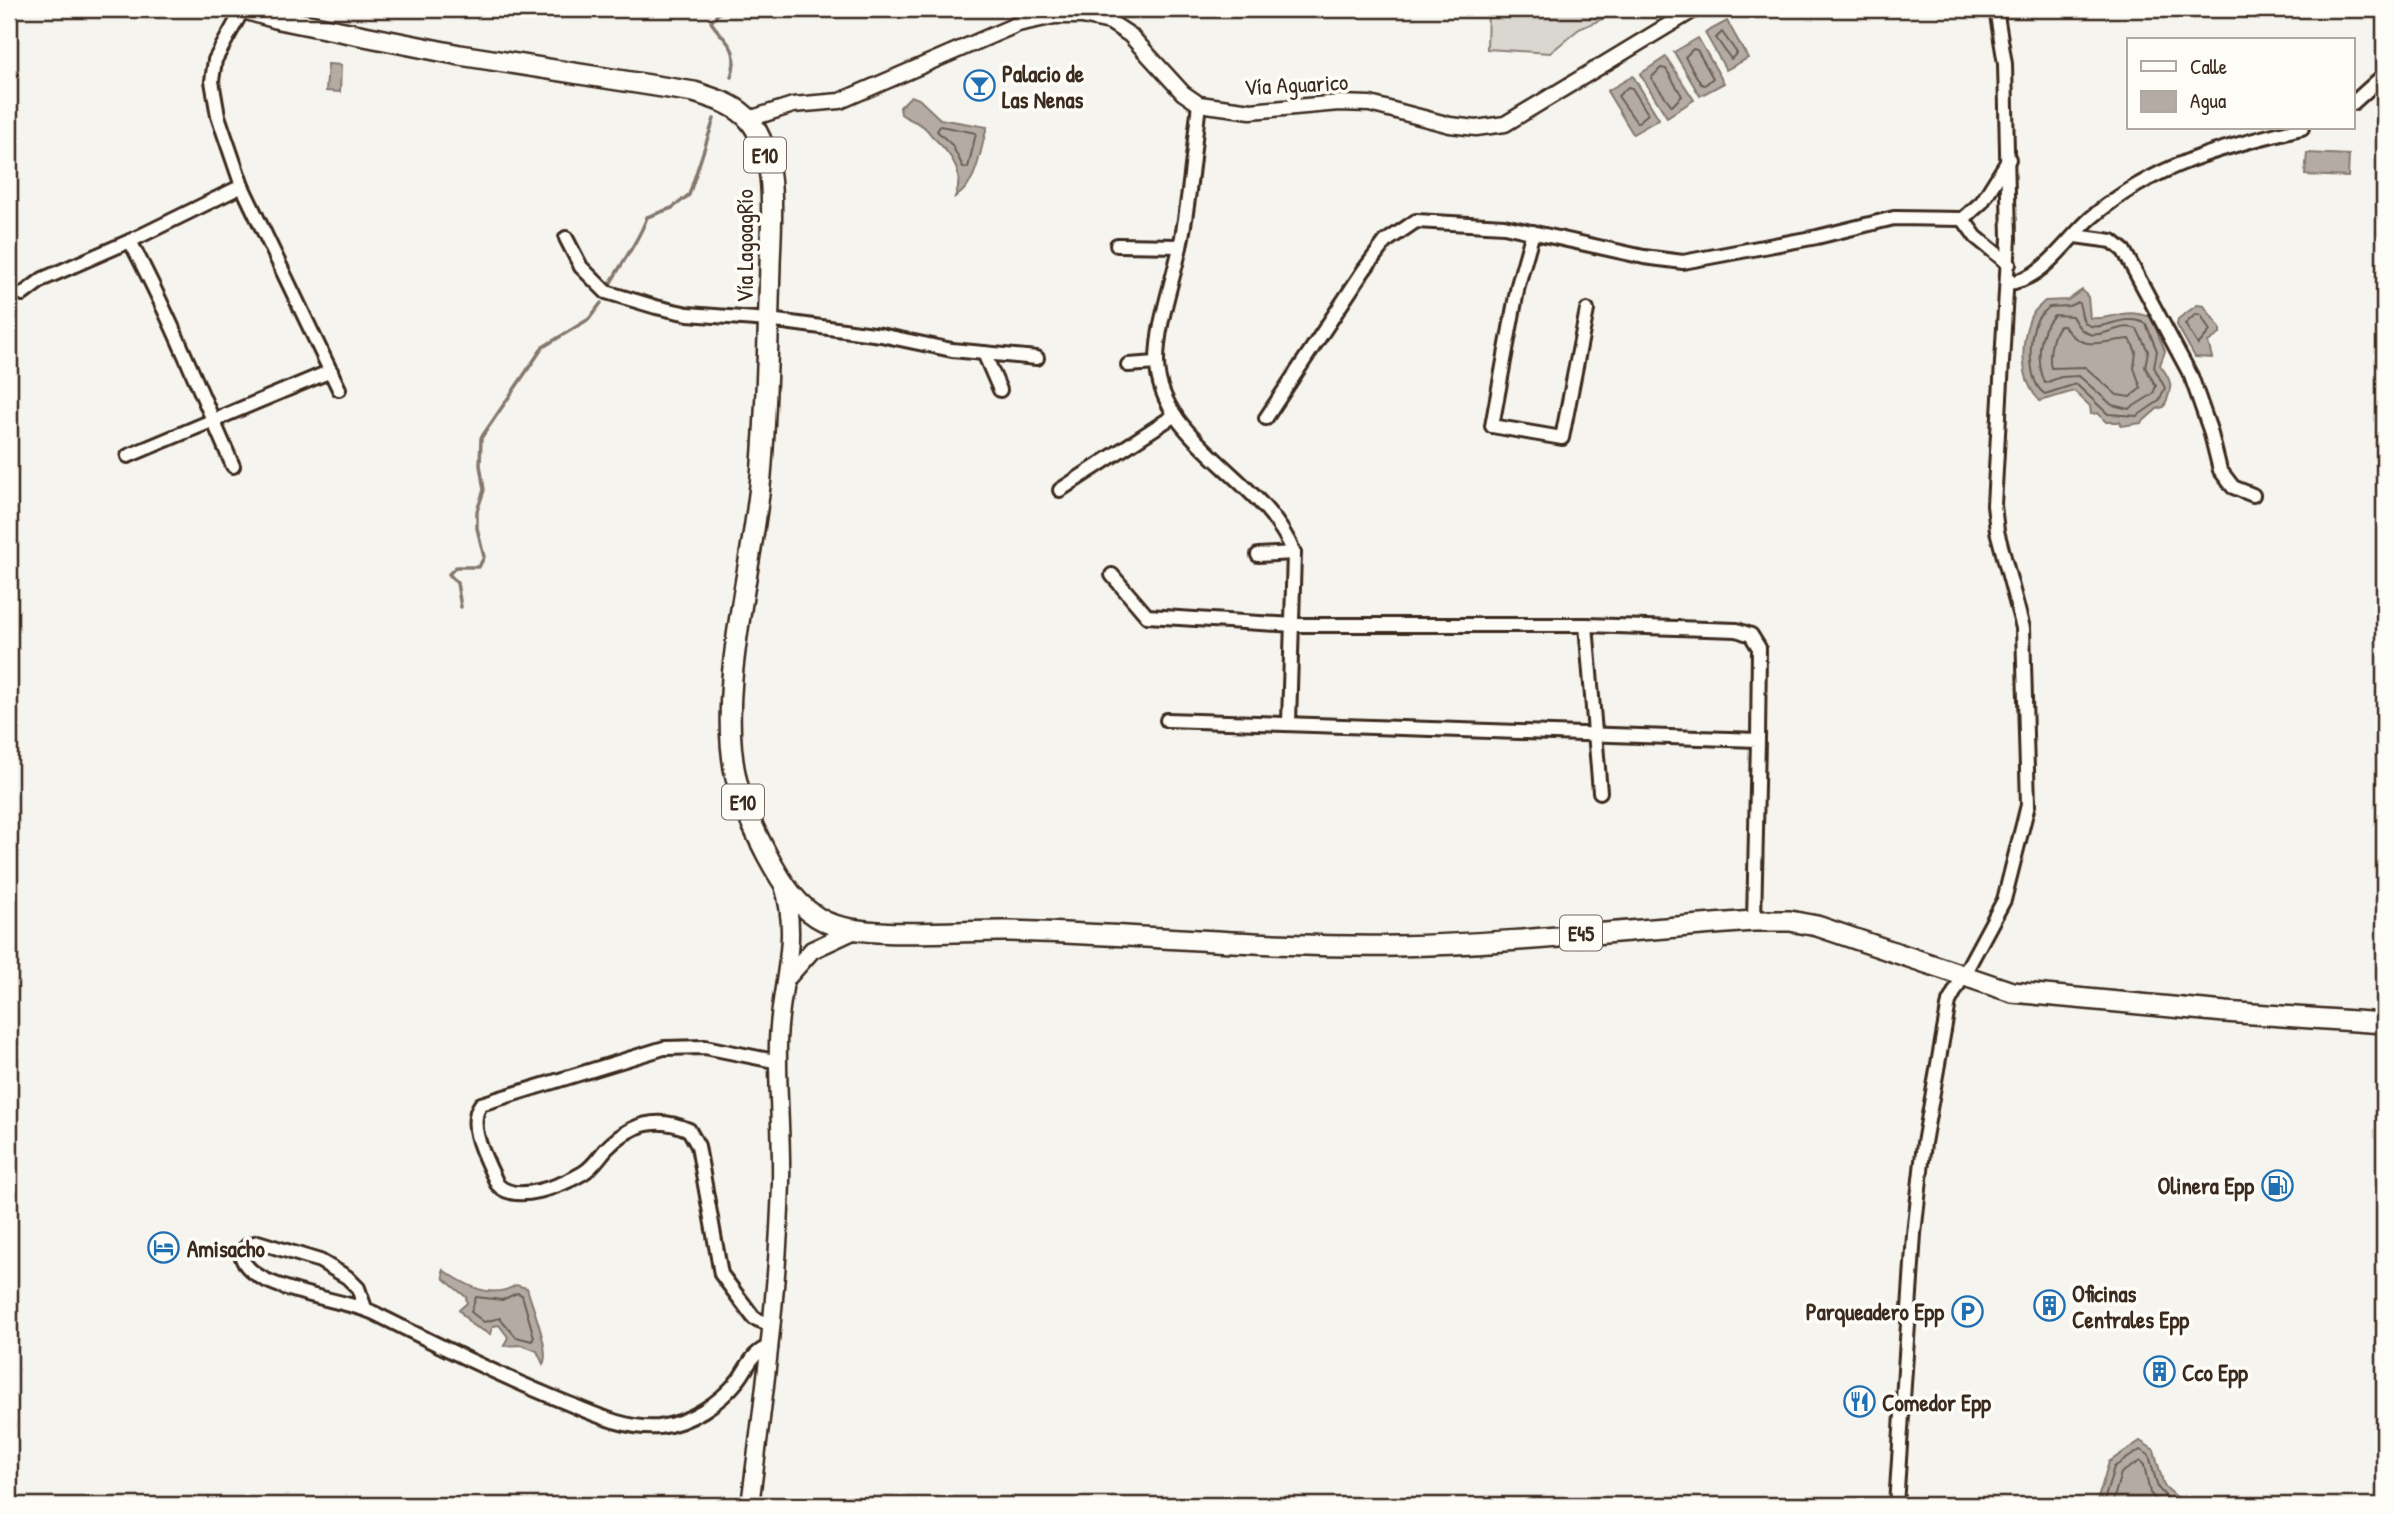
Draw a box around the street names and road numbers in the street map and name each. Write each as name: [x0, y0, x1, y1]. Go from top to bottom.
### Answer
street label: Vía Aguarico: [1243, 66, 1349, 102]
road number: E10: [744, 138, 786, 172]
street label: Vía LagoagRío: [729, 189, 760, 303]
road number: E10: [722, 784, 764, 820]
road number: E45: [1560, 916, 1602, 950]

